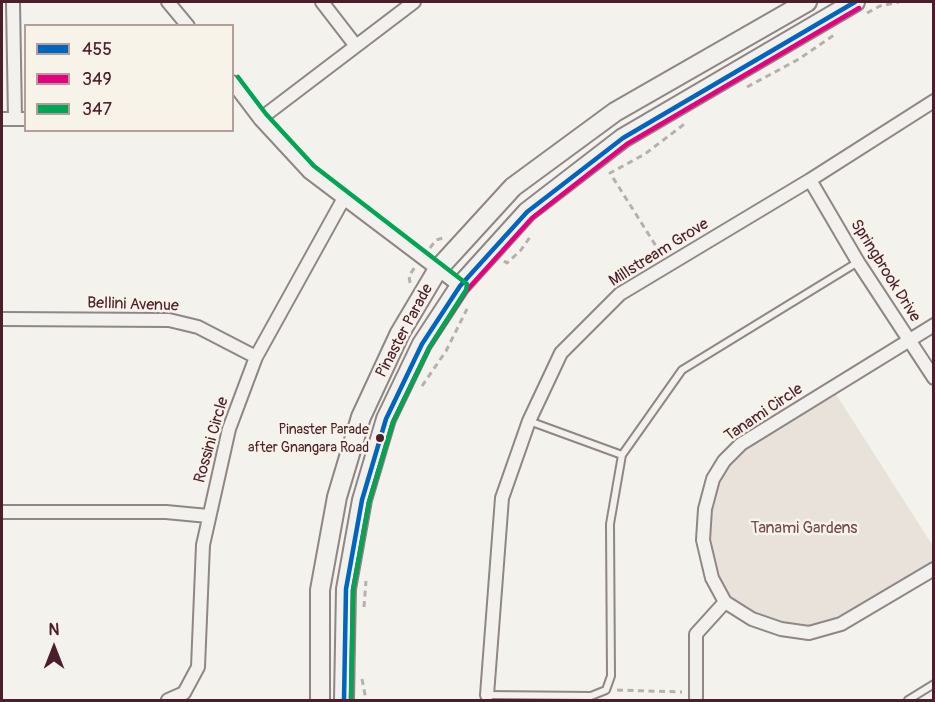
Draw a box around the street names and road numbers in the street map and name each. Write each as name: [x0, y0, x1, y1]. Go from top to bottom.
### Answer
street label: Millstream Grove: [606, 215, 712, 291]
street label: Springbrook Drive: [846, 216, 924, 326]
street label: Pinaster Parade: [372, 281, 438, 381]
street label: Bellini Avenue: [87, 294, 179, 316]
street label: Tanami Circle: [721, 380, 807, 446]
street label: Rossini Circle: [191, 395, 233, 485]

